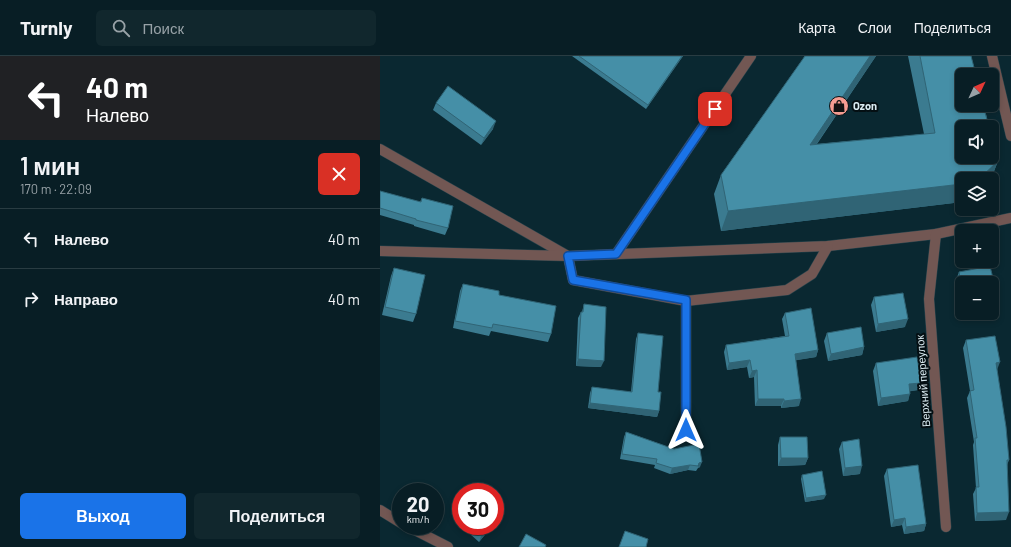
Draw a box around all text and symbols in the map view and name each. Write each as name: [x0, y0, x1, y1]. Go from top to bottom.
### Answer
search box: [96, 10, 376, 46]
text: Turnly: [20, 16, 72, 39]
icon: search: [110, 17, 132, 39]
text: Поиск: [142, 19, 184, 37]
text: Карта: [798, 19, 836, 36]
text: Слои: [858, 19, 892, 36]
text: Поделиться: [914, 19, 991, 36]
north arrow: [955, 68, 999, 112]
map controls: [955, 68, 999, 320]
text: 40 m: [86, 70, 148, 104]
icon: left: [20, 72, 72, 124]
pin: [698, 92, 732, 126]
shop icon: Ozon: [828, 95, 850, 117]
icon: arrive: [704, 98, 726, 120]
place label: Ozon: [853, 99, 877, 112]
text: Налево: [86, 104, 149, 126]
button: sound: [955, 120, 999, 164]
text: 1 мин: [20, 151, 80, 180]
button: close: [318, 153, 360, 195]
button: layers: [955, 172, 999, 216]
text: 170 m · 22:09: [20, 181, 92, 197]
button: +: [955, 224, 999, 268]
icon: left: [20, 228, 42, 250]
text: Налево: [54, 230, 109, 248]
text: 40 m: [328, 230, 360, 248]
button: −: [955, 276, 999, 320]
icon: right: [20, 288, 42, 310]
text: Направо: [54, 290, 118, 308]
text: 40 m: [328, 290, 360, 308]
street label: Верхний переулок: [913, 334, 932, 428]
position arrow: [665, 409, 707, 451]
speed limit sign: 30: [452, 483, 504, 535]
text: 20: [407, 492, 429, 516]
button: Выход: [20, 493, 186, 539]
button: Поделиться: [194, 493, 360, 539]
text: km/h: [407, 513, 429, 525]

